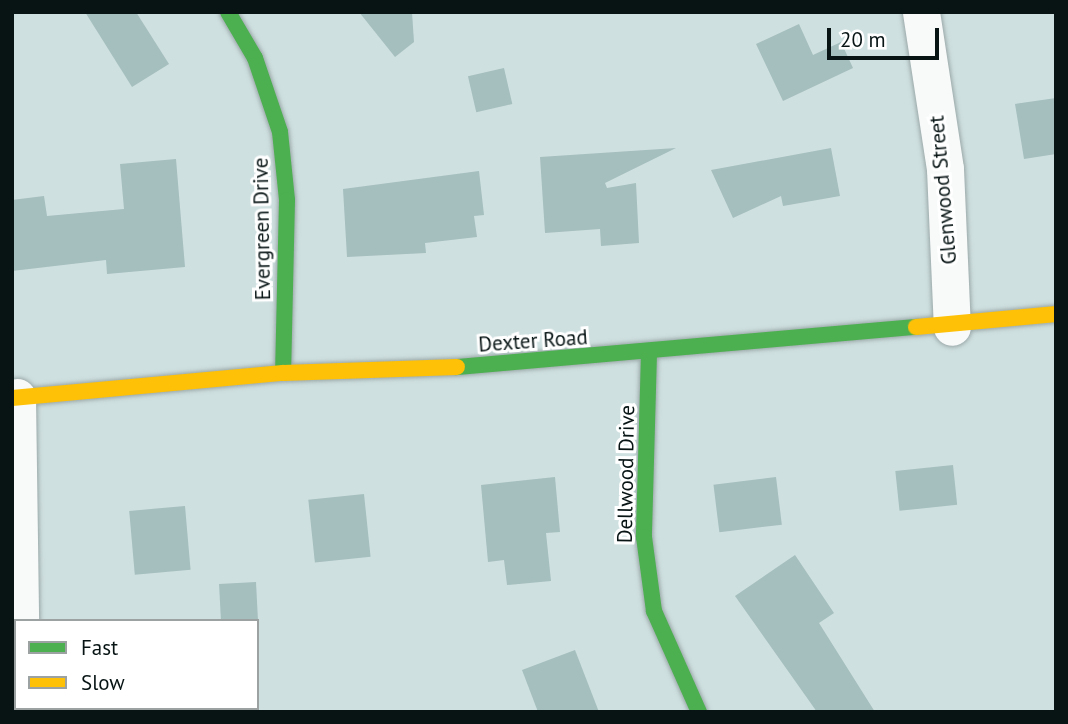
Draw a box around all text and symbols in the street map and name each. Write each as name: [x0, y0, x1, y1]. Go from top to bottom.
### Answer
scale bar: [830, 14, 942, 58]
text: 20 m: [840, 26, 886, 53]
street label: Glenwood Street: [924, 114, 962, 266]
street label: Evergreen Drive: [248, 157, 276, 301]
street label: Dexter Road: [478, 325, 588, 357]
street label: Dellwood Drive: [612, 405, 640, 543]
legend: [14, 619, 259, 710]
text: Fast: [81, 634, 118, 661]
text: Slow: [81, 669, 125, 696]

